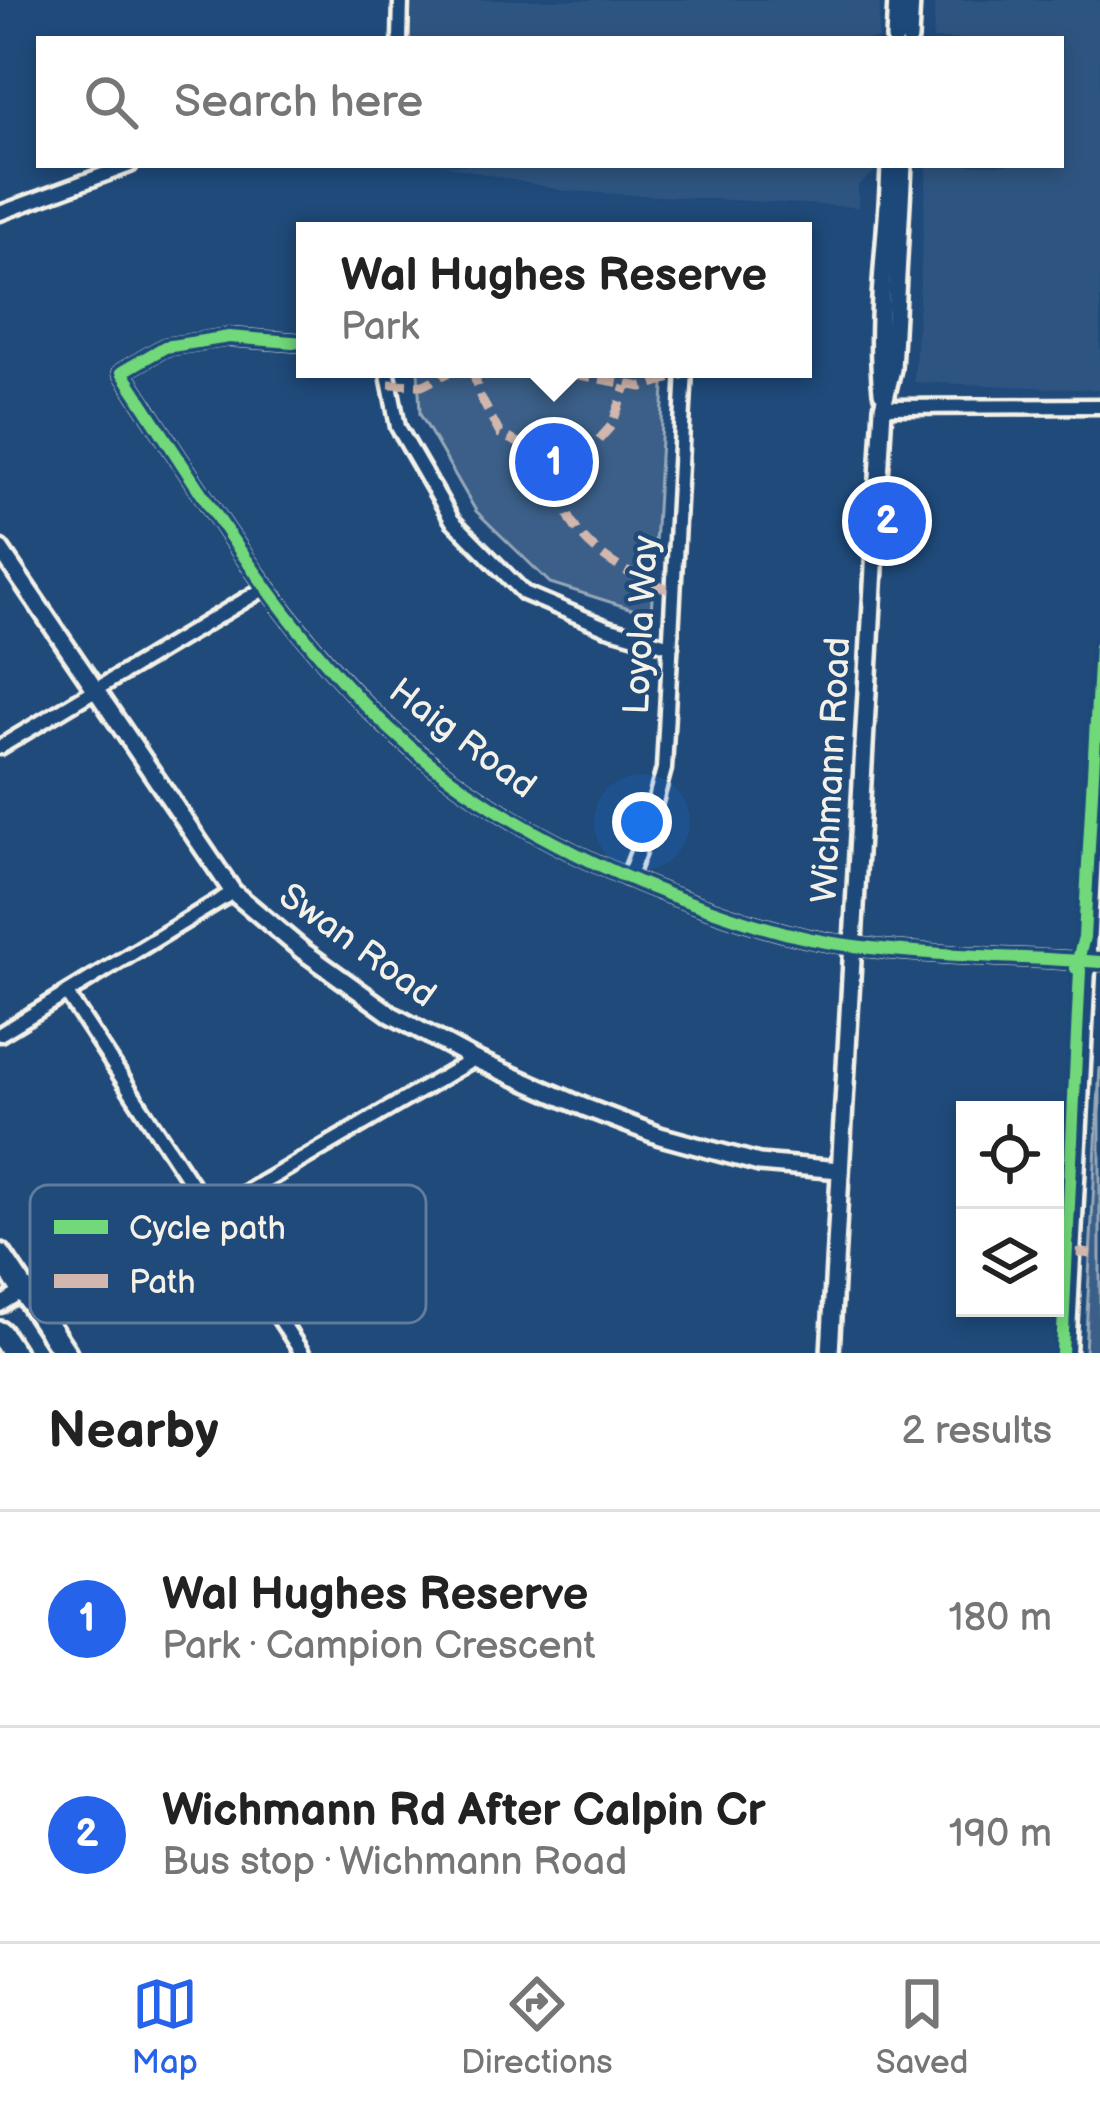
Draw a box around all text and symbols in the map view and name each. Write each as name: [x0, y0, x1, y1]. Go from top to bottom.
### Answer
search box: [36, 36, 1064, 168]
icon: search: [78, 69, 144, 135]
text: Search here: [174, 75, 423, 130]
popup: [296, 222, 812, 378]
text: Wal Hughes Reserve: [341, 249, 767, 304]
text: Park: [341, 304, 419, 351]
pin: 1: [515, 417, 593, 507]
pin: 2: [848, 476, 926, 566]
street label: Loyola Way: [616, 534, 668, 716]
street label: Wichmann Road: [804, 636, 860, 904]
street label: Haig Road: [380, 670, 544, 808]
your location: [612, 792, 672, 852]
street label: Swan Road: [270, 875, 444, 1017]
map controls: [956, 1101, 1064, 1317]
button: locate: [956, 1101, 1064, 1209]
legend: [30, 1185, 426, 1323]
text: Cycle path: [129, 1209, 286, 1249]
button: layers: [956, 1209, 1064, 1317]
text: Path: [129, 1263, 196, 1303]
text: Nearby: [48, 1401, 219, 1462]
text: 2 results: [901, 1408, 1052, 1455]
text: Wal Hughes Reserve: [162, 1568, 588, 1623]
text: 1: [79, 1595, 95, 1642]
text: 180 m: [948, 1595, 1052, 1642]
text: Park · Campion Crescent: [162, 1623, 595, 1670]
text: Wichmann Rd After Calpin Cr: [162, 1784, 766, 1839]
text: 2: [75, 1811, 99, 1858]
text: 190 m: [949, 1811, 1052, 1858]
text: Bus stop · Wichmann Road: [162, 1839, 627, 1886]
tab: Map: [132, 1971, 198, 2083]
tab: Directions: [461, 1971, 613, 2083]
tab: Saved: [876, 1971, 968, 2083]

